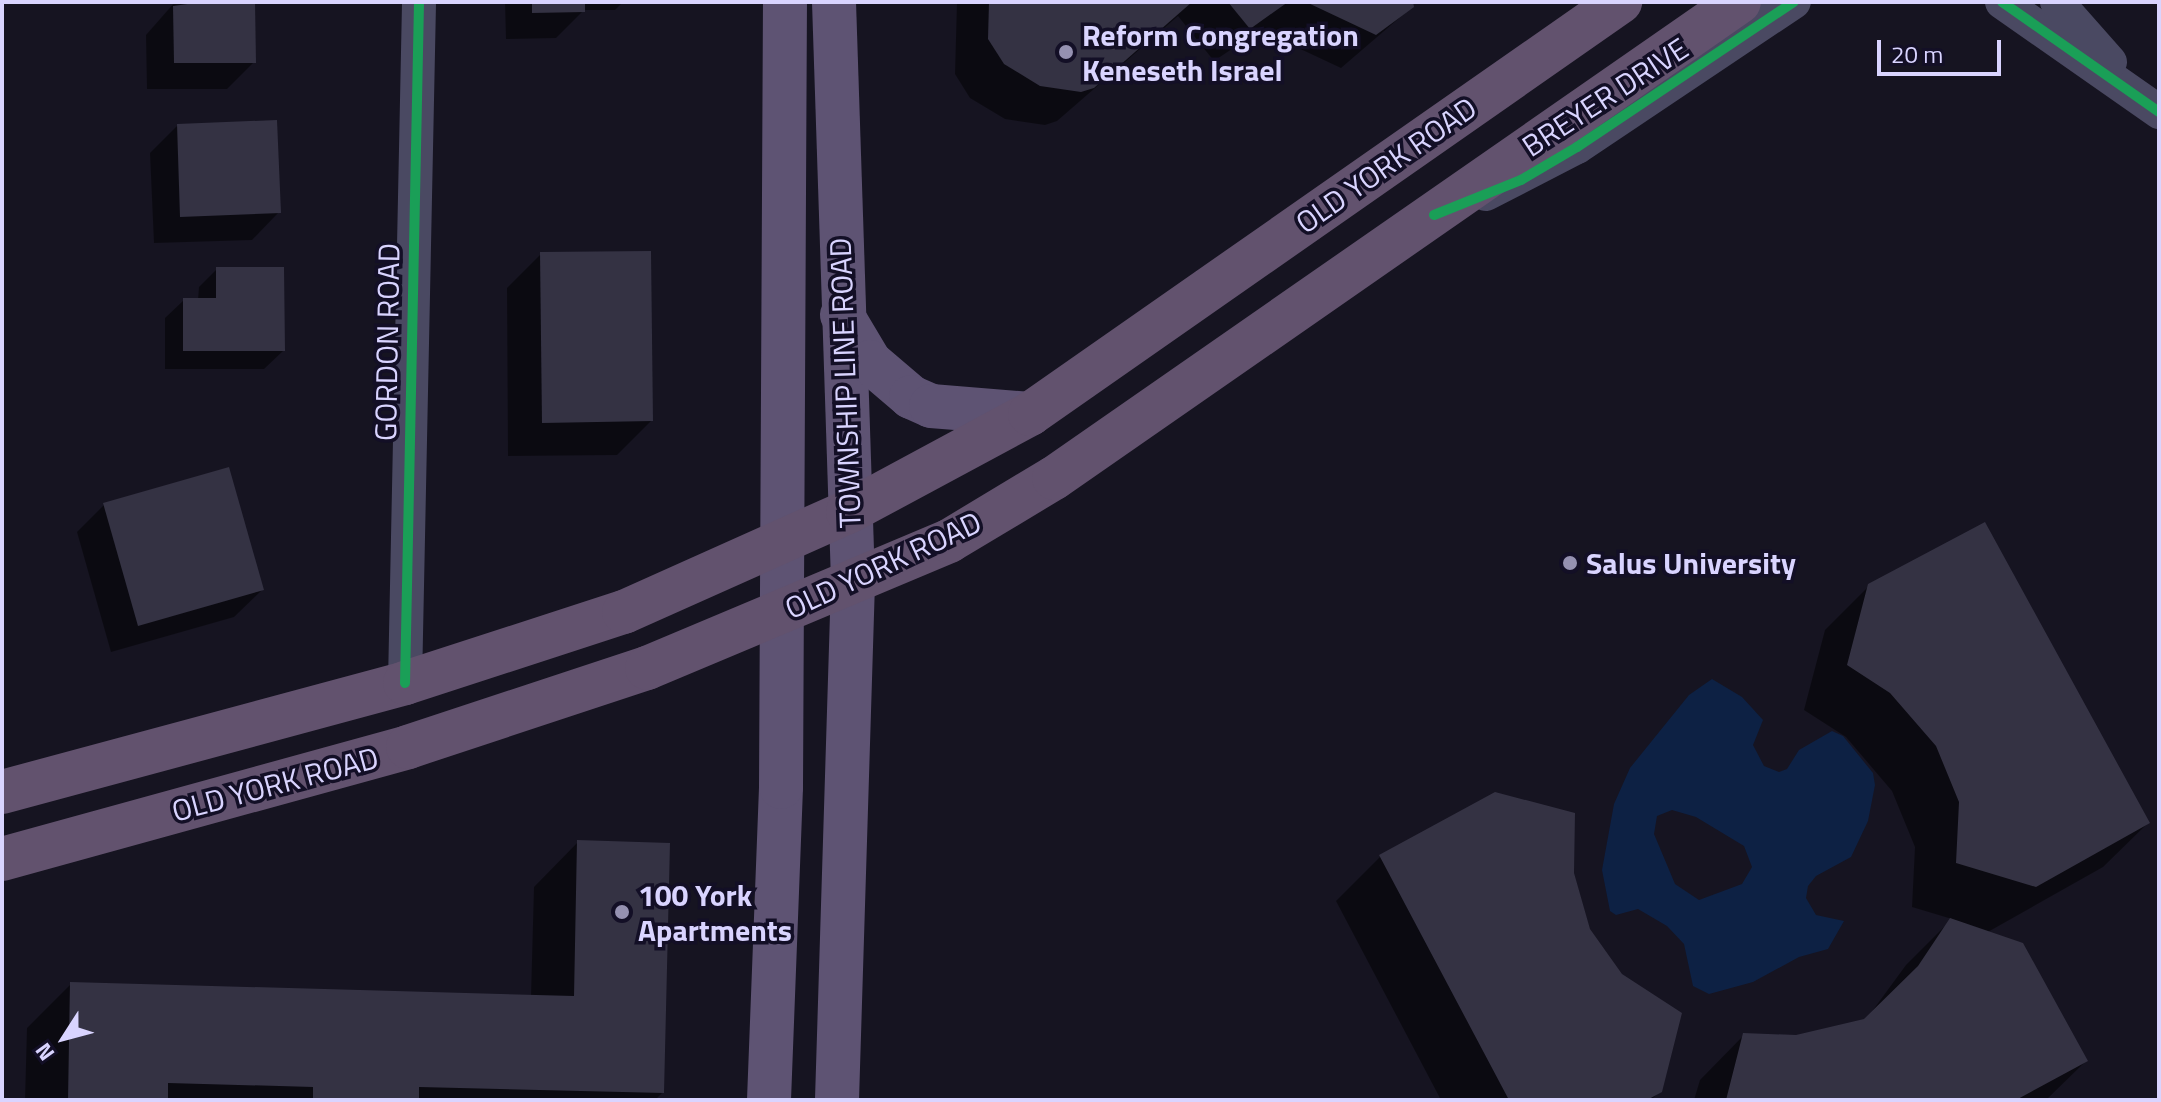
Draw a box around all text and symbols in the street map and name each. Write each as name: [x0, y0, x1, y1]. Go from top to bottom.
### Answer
place label: Reform Congregation Keneseth Israel: [1082, 17, 1359, 88]
scale bar: [1881, 24, 2005, 74]
street label: BREYER DRIVE: [1515, 30, 1695, 164]
text: 20 m: [1891, 36, 1943, 72]
marker: Reform Congregation Keneseth Israel: [1057, 43, 1075, 61]
street label: OLD YORK ROAD: [1289, 89, 1483, 241]
street label: TOWNSHIP LINE ROAD: [822, 237, 868, 529]
street label: GORDON ROAD: [367, 243, 407, 441]
street label: OLD YORK ROAD: [779, 504, 987, 626]
place label: Salus University: [1586, 545, 1796, 581]
marker: Salus University: [1561, 554, 1579, 572]
street label: OLD YORK ROAD: [168, 739, 382, 829]
place label: 100 York Apartments: [638, 877, 792, 948]
marker: 100 York Apartments: [613, 903, 631, 921]
north arrow: [24, 998, 104, 1078]
text: N: [26, 1036, 63, 1068]

